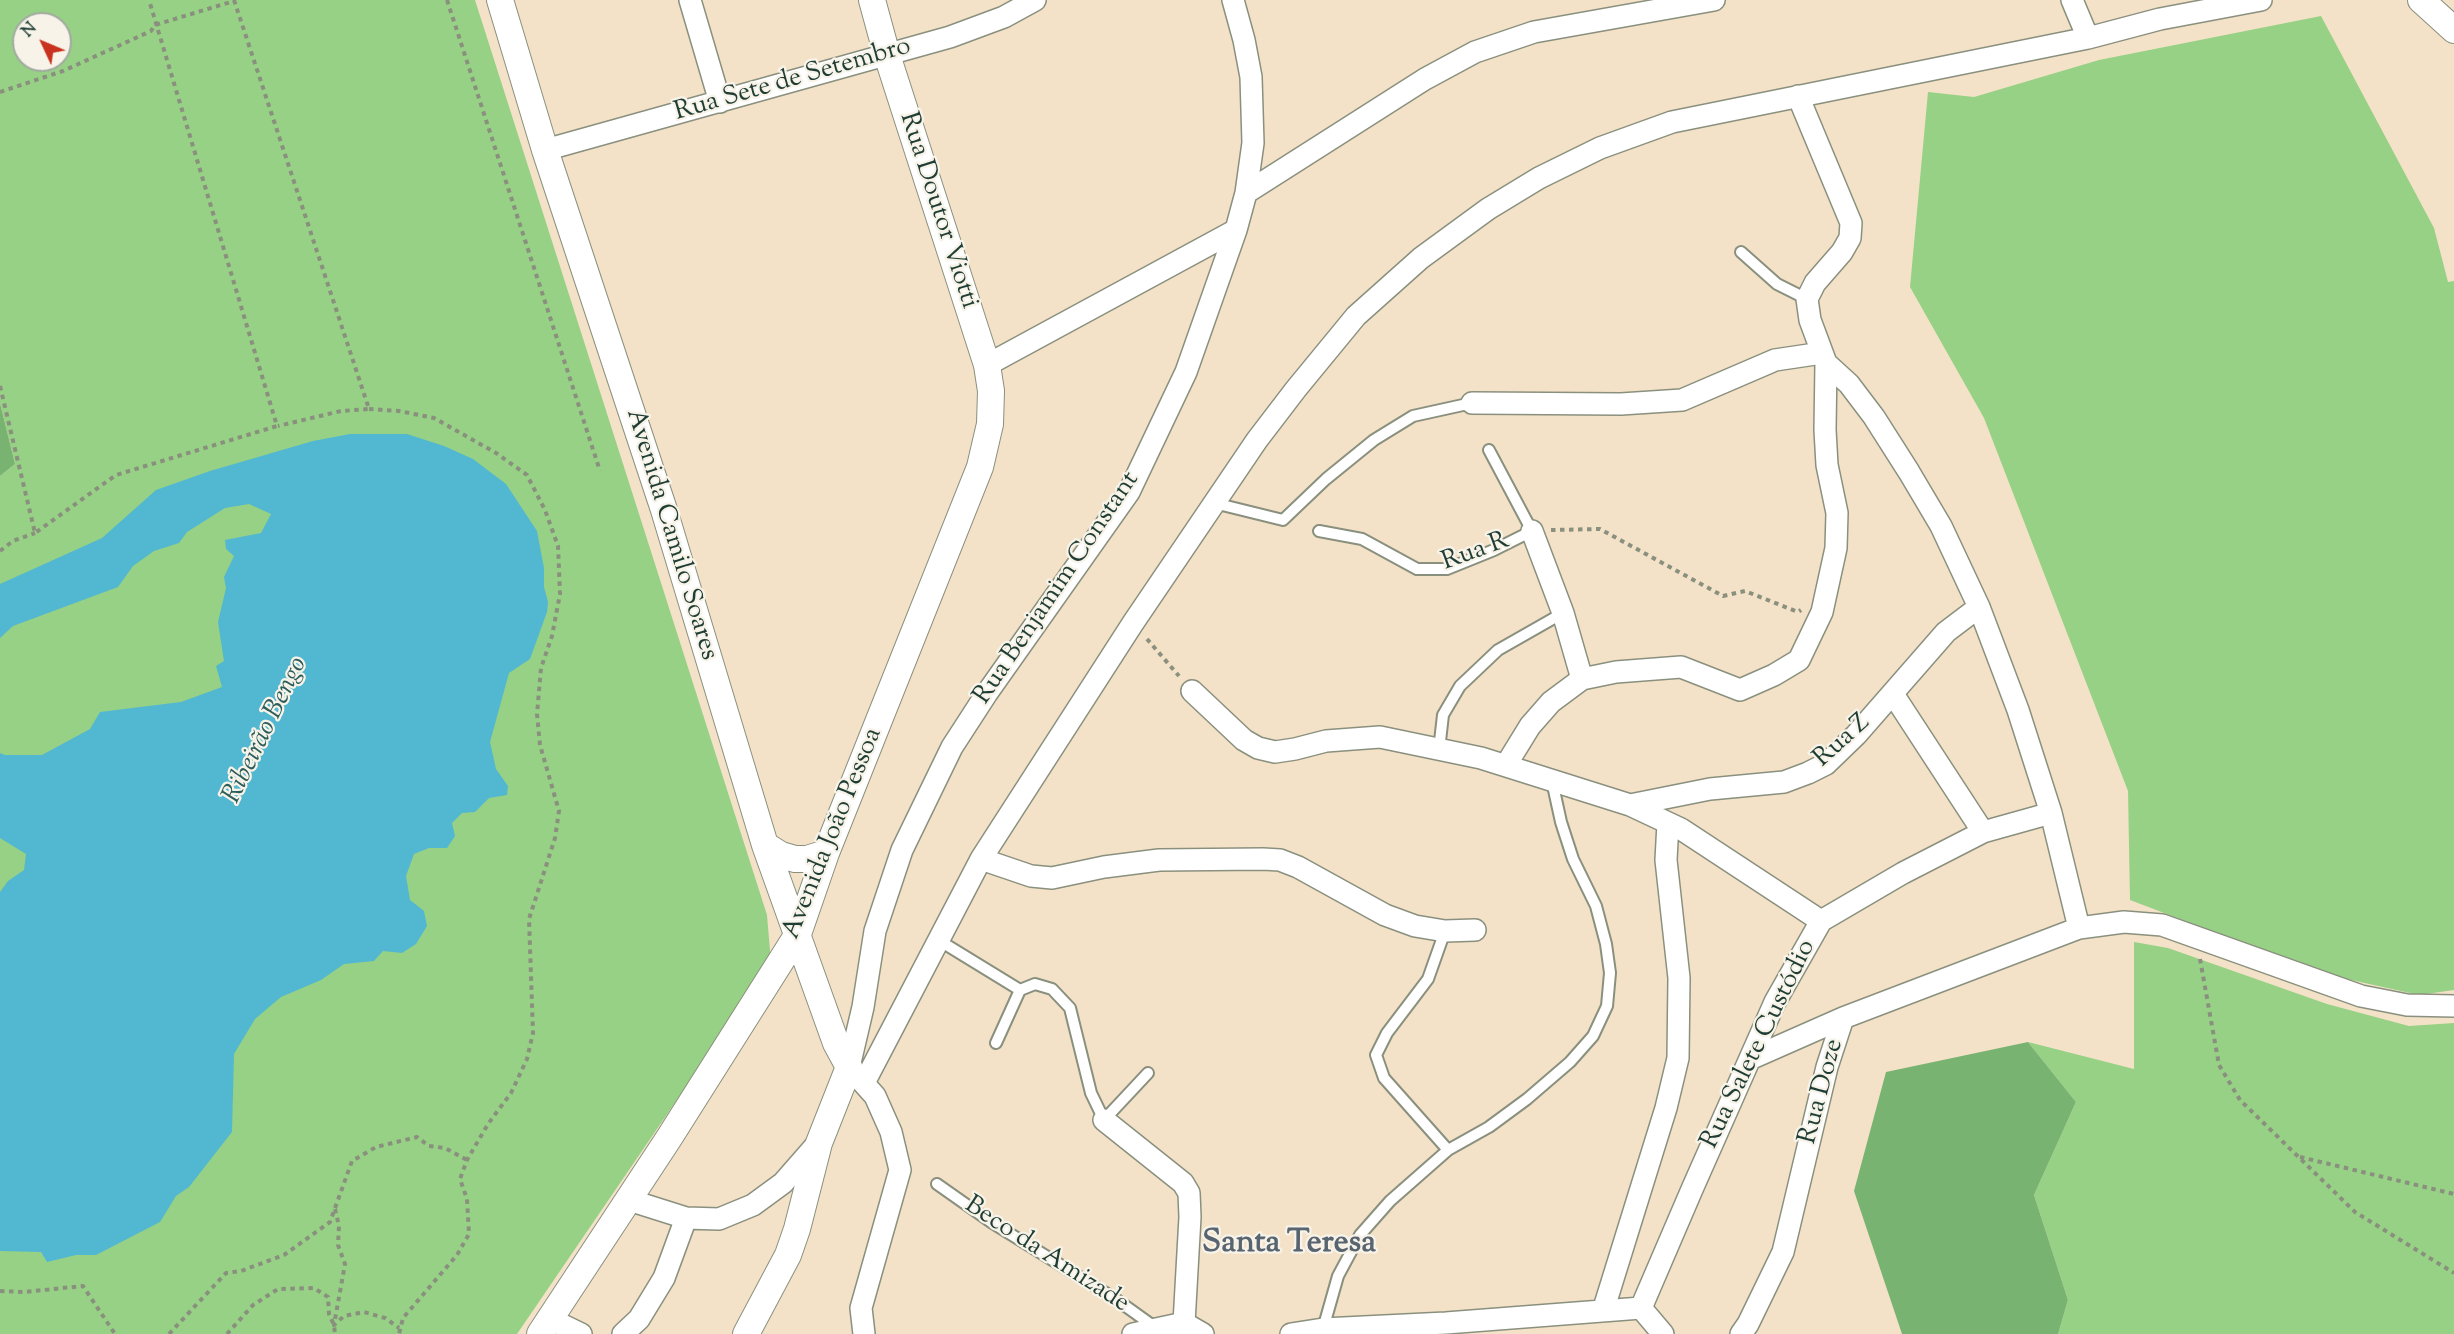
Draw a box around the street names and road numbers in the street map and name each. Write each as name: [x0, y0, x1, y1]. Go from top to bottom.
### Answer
street label: Rua Sete de Setembro: [671, 32, 915, 130]
street label: Rua Doutor Viotti: [891, 109, 983, 313]
street label: Avenida Camilo Soares: [617, 406, 723, 664]
street label: Rua Benjamim Constant: [968, 467, 1148, 711]
street label: Rua R: [1438, 527, 1514, 579]
street label: Rua Z: [1808, 709, 1878, 775]
street label: Avenida João Pessoa: [777, 724, 891, 944]
street label: Rua Salete Custódio: [1696, 935, 1824, 1155]
street label: Rua Doze: [1794, 1036, 1852, 1148]
street label: Beco da Amizade: [958, 1191, 1134, 1321]

